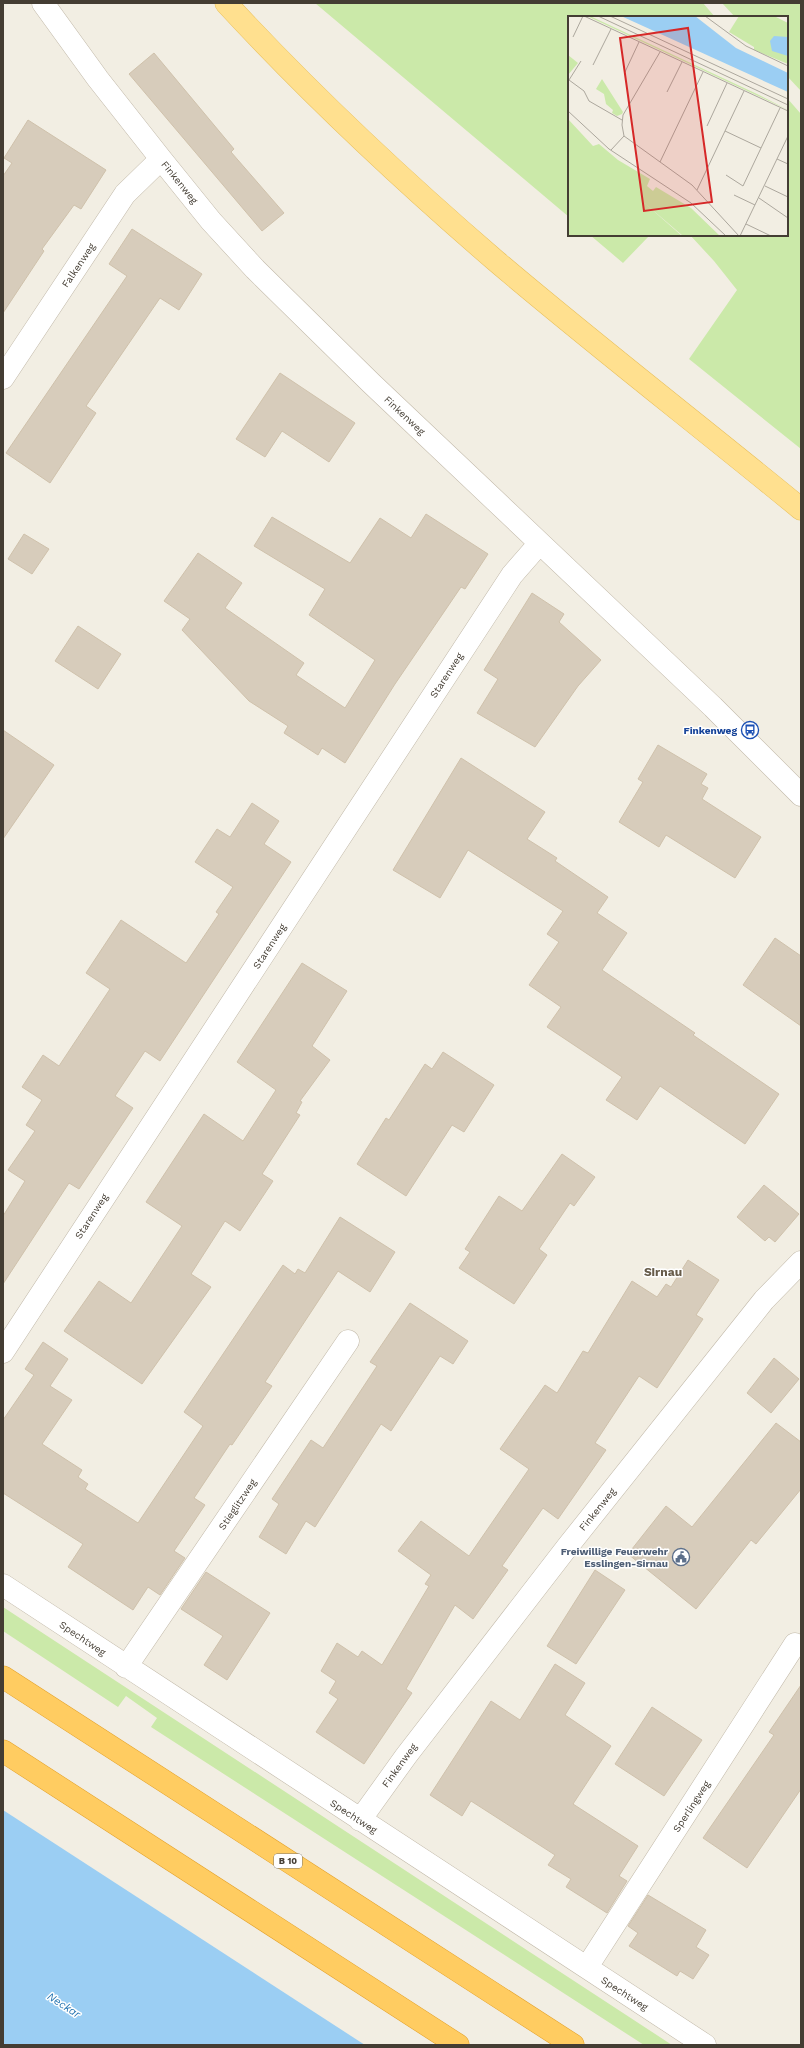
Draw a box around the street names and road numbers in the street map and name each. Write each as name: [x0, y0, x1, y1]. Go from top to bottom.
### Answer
street label: Finkenweg: [159, 159, 201, 206]
street label: Falkenweg: [60, 241, 98, 289]
street label: Finkenweg: [382, 394, 428, 437]
street label: Starenweg: [428, 650, 465, 700]
street label: Starenweg: [251, 921, 288, 971]
street label: Starenweg: [73, 1191, 110, 1241]
street label: Stieglitzweg: [216, 1476, 259, 1532]
street label: Finkenweg: [577, 1485, 618, 1533]
street label: Spechtweg: [57, 1619, 109, 1658]
street label: Finkenweg: [380, 1741, 419, 1789]
street label: Sperlingweg: [671, 1778, 712, 1834]
street label: Spechtweg: [328, 1797, 380, 1836]
road number: B 10: [274, 1854, 302, 1868]
street label: Spechtweg: [599, 1974, 651, 2013]

